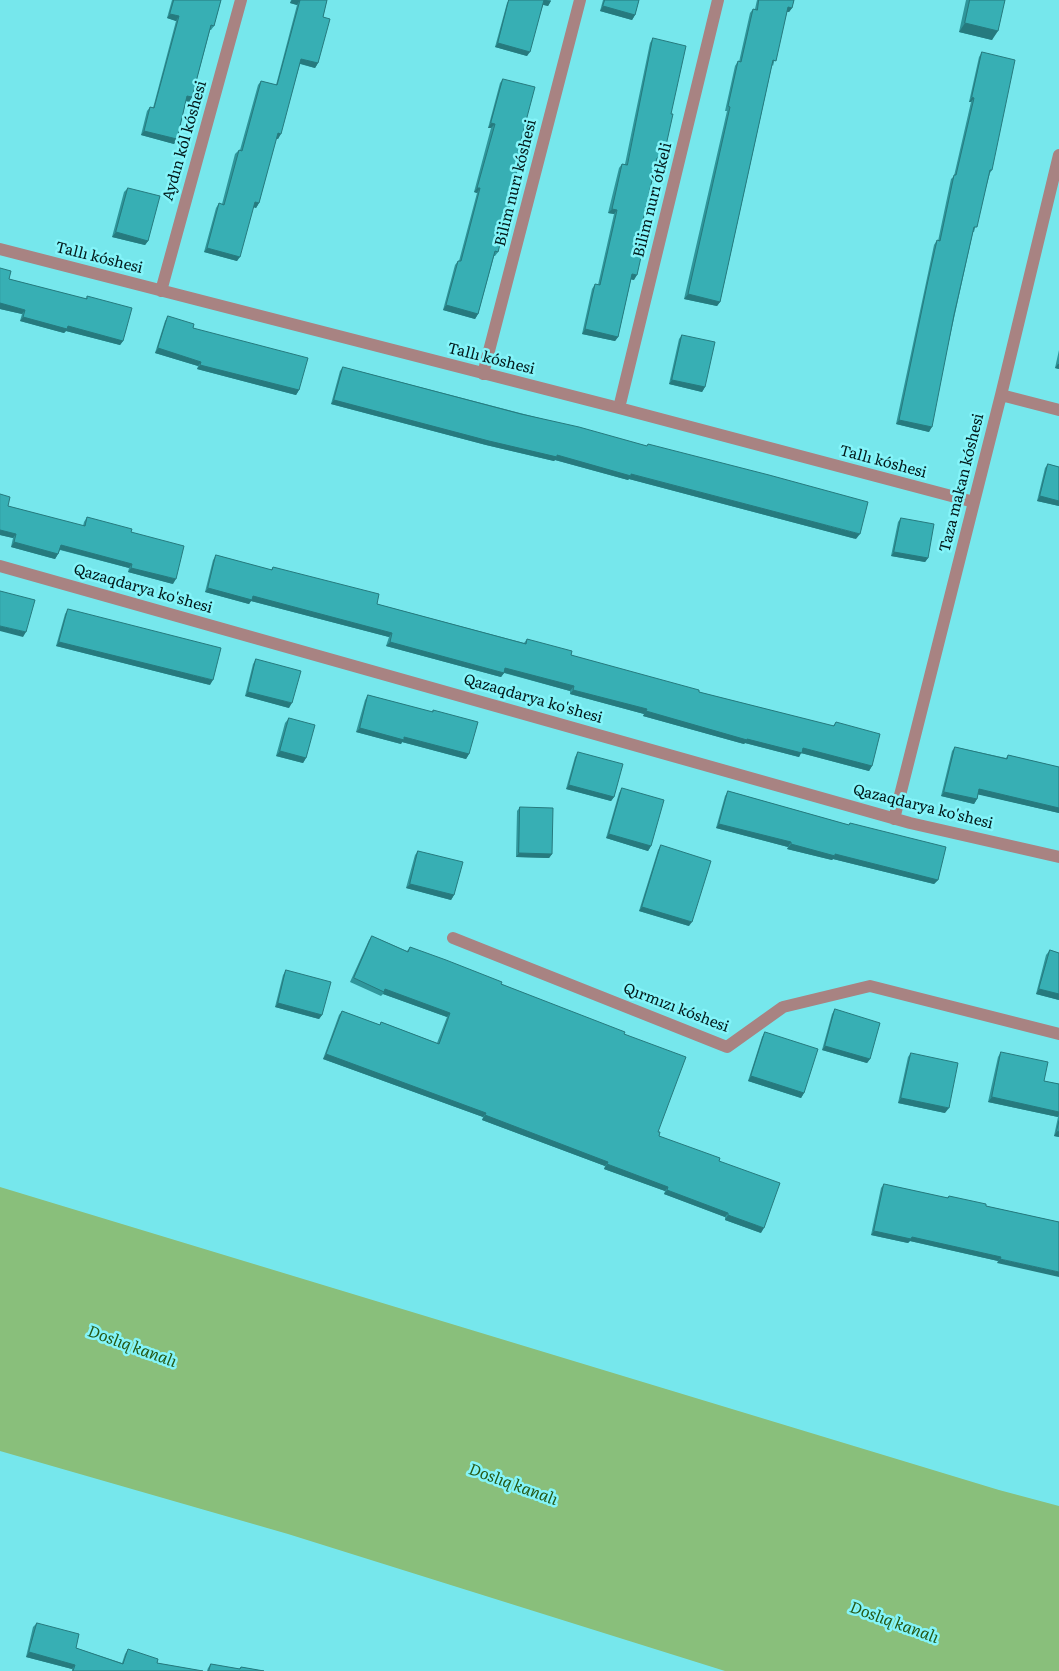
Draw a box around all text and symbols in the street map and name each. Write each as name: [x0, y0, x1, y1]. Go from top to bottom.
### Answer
street label: Aydın kól kóshesi: [159, 79, 211, 203]
street label: Bilim nurı kóshesi: [492, 118, 540, 248]
street label: Bilim nurı ótkeli: [630, 141, 676, 259]
street label: Tallı kóshesi: [53, 238, 145, 278]
street label: Tallı kóshesi: [445, 339, 537, 379]
street label: Taza makan kóshesi: [936, 412, 988, 554]
street label: Tallı kóshesi: [837, 442, 929, 482]
street label: Qazaqdarya ko'shesi: [71, 561, 215, 617]
street label: Qazaqdarya ko'shesi: [461, 671, 605, 727]
street label: Qazaqdarya ko'shesi: [851, 781, 995, 833]
street label: Qırmızı kóshesi: [621, 980, 731, 1036]
water label: Doslıq kanalı: [85, 1322, 179, 1372]
water label: Doslıq kanalı: [466, 1460, 560, 1510]
water label: Doslıq kanalı: [847, 1598, 941, 1648]

